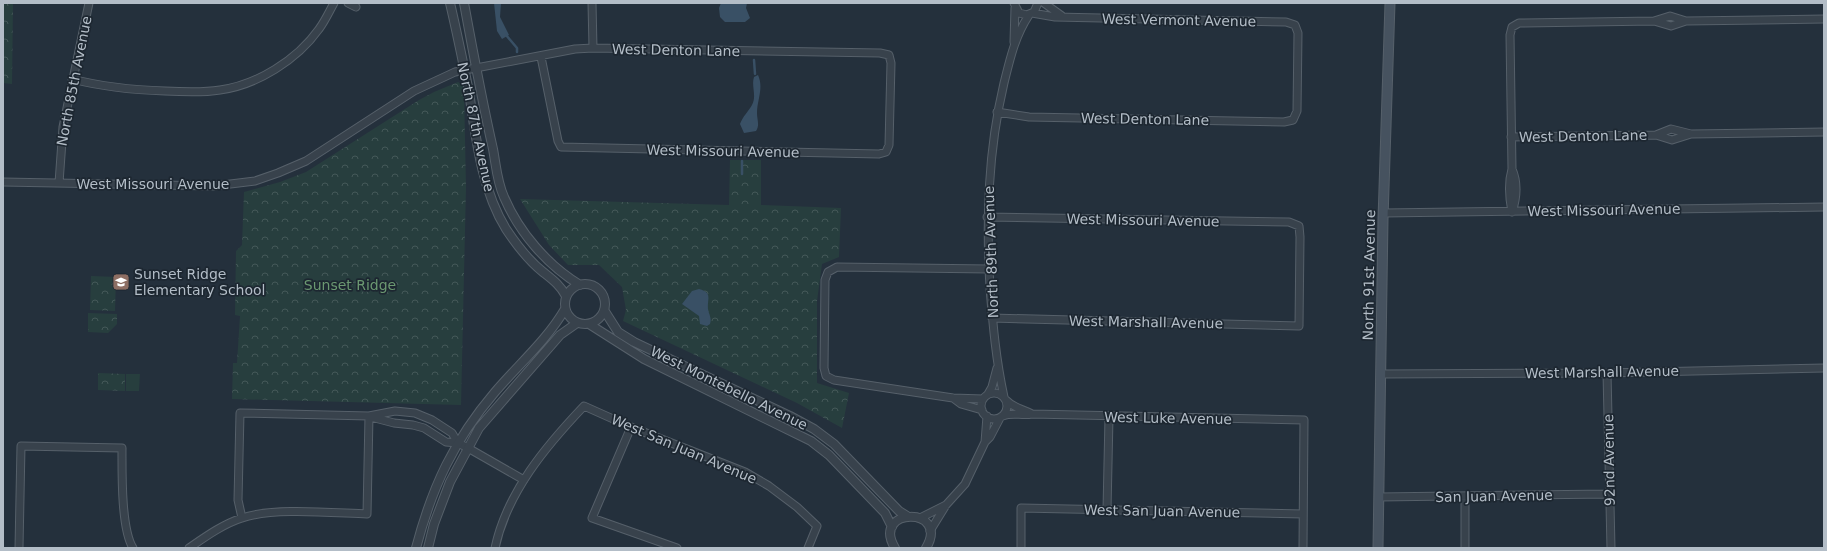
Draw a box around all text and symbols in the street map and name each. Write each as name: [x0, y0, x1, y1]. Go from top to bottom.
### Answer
street label: West Vermont Avenue: [1102, 11, 1256, 29]
street label: North 85th Avenue: [54, 15, 94, 147]
street label: West Denton Lane: [612, 41, 740, 59]
street label: North 87th Avenue: [454, 61, 498, 193]
street label: West Denton Lane: [1081, 110, 1209, 128]
street label: West Denton Lane: [1519, 127, 1647, 145]
street label: West Missouri Avenue: [646, 142, 800, 160]
street label: West Missouri Avenue: [77, 176, 229, 192]
street label: North 89th Avenue: [981, 186, 1001, 318]
street label: West Missouri Avenue: [1527, 201, 1681, 219]
street label: North 91st Avenue: [1360, 210, 1378, 340]
street label: West Missouri Avenue: [1066, 211, 1220, 229]
place label: Sunset Ridge Elementary School: [134, 266, 266, 298]
school or university icon: Sunset Ridge Elementary School: [111, 272, 131, 292]
park label: Sunset Ridge: [304, 277, 396, 293]
street label: West Marshall Avenue: [1069, 313, 1223, 331]
street label: West Montebello Avenue: [648, 343, 810, 433]
street label: West Marshall Avenue: [1525, 363, 1679, 381]
street label: West Luke Avenue: [1104, 409, 1232, 427]
street label: West San Juan Avenue: [609, 411, 759, 487]
street label: 92nd Avenue: [1600, 414, 1618, 506]
street label: San Juan Avenue: [1435, 487, 1553, 505]
street label: West San Juan Avenue: [1084, 502, 1240, 520]

